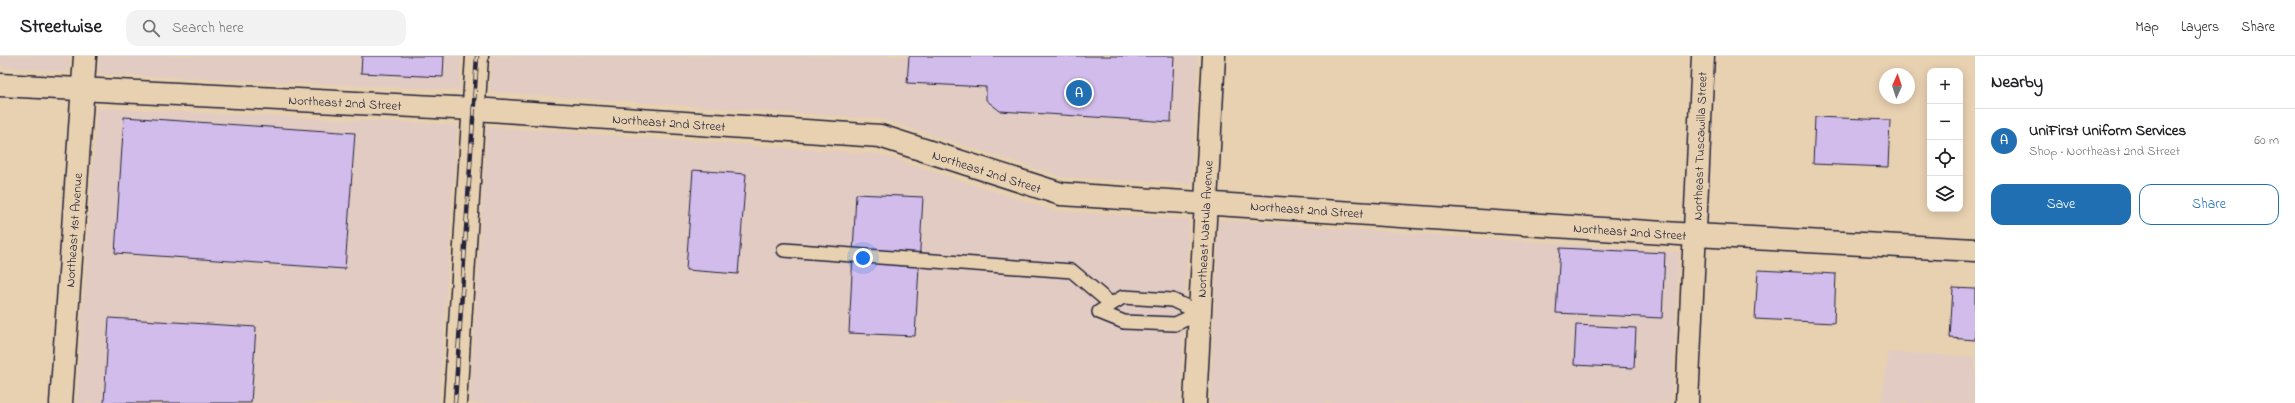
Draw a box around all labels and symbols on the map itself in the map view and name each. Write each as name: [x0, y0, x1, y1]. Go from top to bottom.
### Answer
north arrow: [1879, 68, 1915, 104]
street label: Northeast Tuscawilla Street: [1688, 71, 1713, 221]
pin: A: [1066, 78, 1092, 108]
street label: Northeast 2nd Street: [288, 91, 403, 116]
street label: Northeast 2nd Street: [612, 110, 727, 137]
street label: Northeast 2nd Street: [930, 146, 1044, 199]
street label: Northeast Watula Avenue: [1192, 160, 1219, 298]
street label: Northeast 1st Avenue: [61, 172, 88, 288]
street label: Northeast 2nd Street: [1250, 197, 1365, 224]
street label: Northeast 2nd Street: [1573, 219, 1688, 246]
your location: [853, 248, 873, 268]

